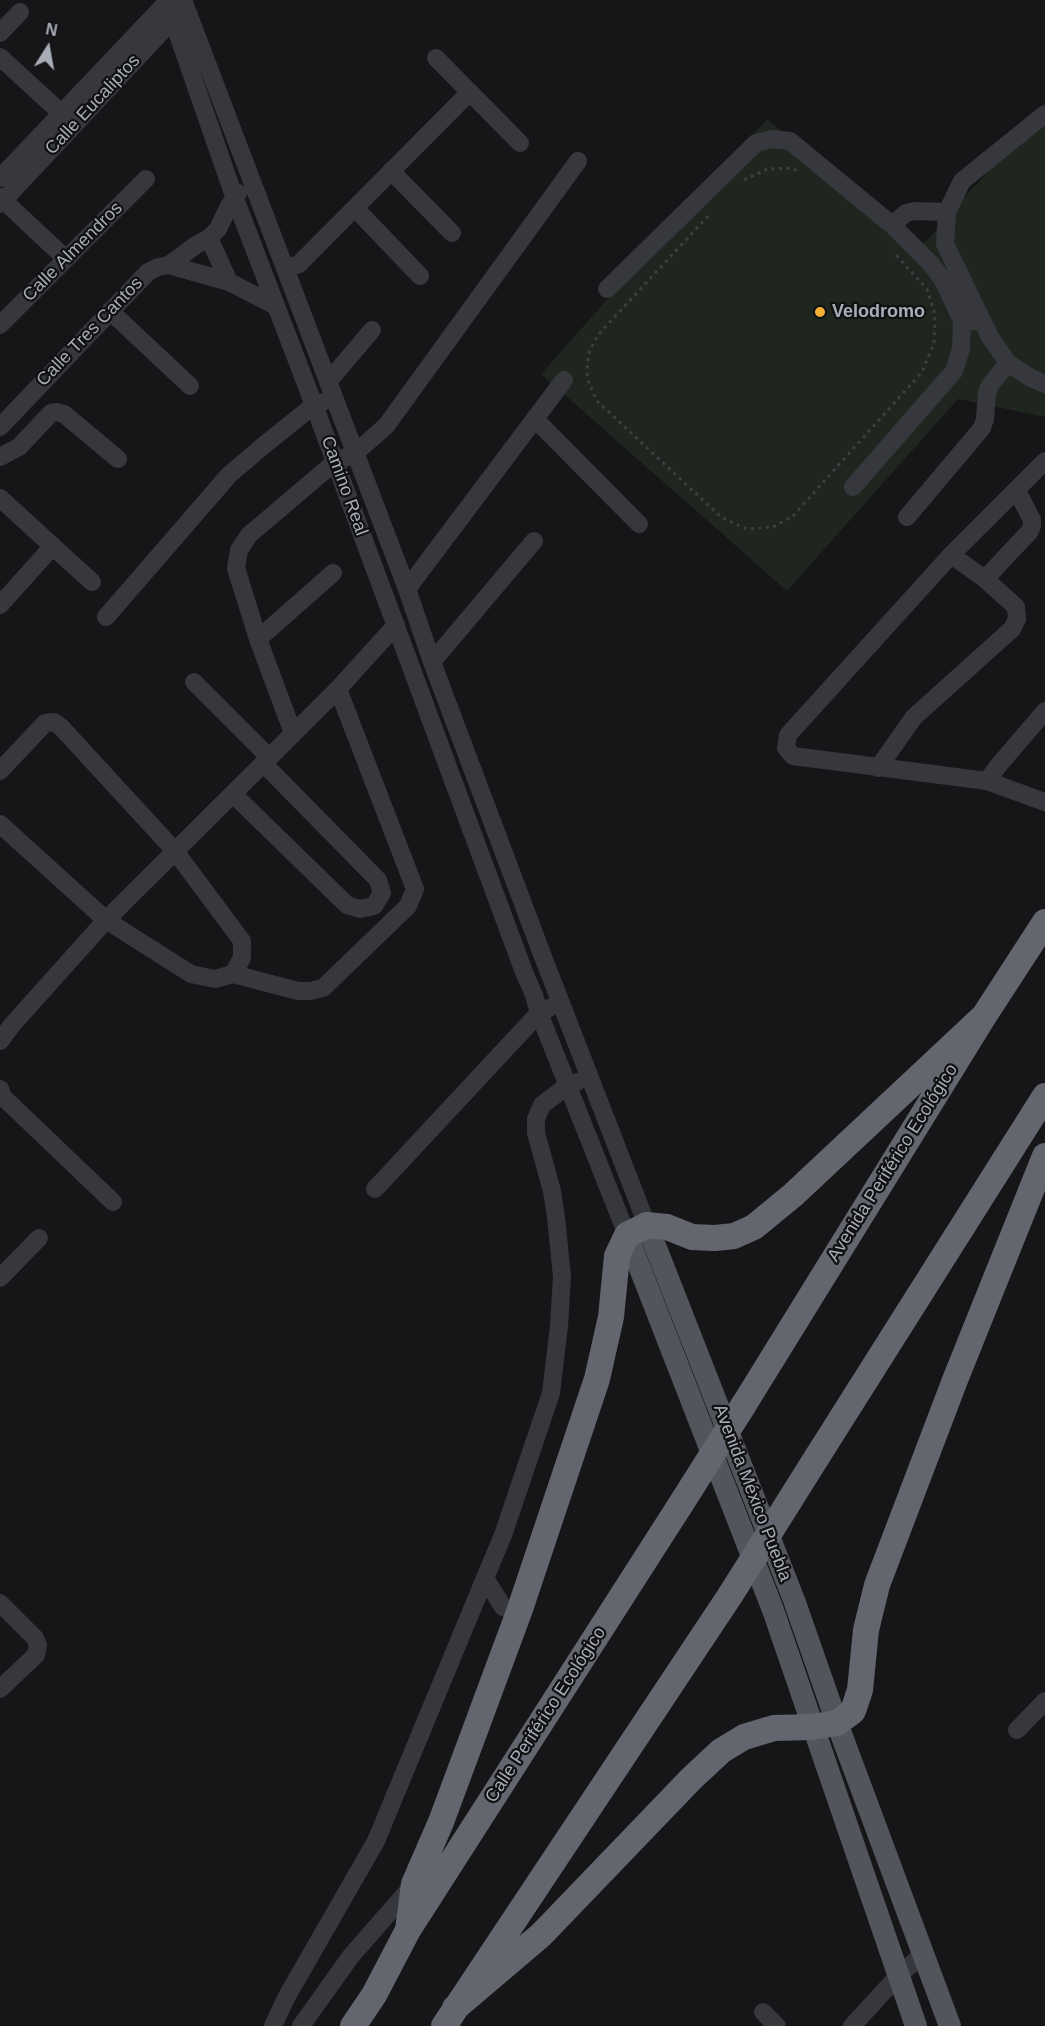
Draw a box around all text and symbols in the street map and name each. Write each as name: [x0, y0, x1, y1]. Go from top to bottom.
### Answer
north arrow: [18, 18, 78, 78]
text: N: [44, 20, 59, 39]
street label: Calle Eucaliptos: [41, 50, 145, 160]
street label: Calle Almendros: [19, 198, 127, 306]
street label: Calle Tres Cantos: [32, 273, 148, 391]
place label: Velodromo: [832, 301, 925, 323]
marker: Velodromo: [813, 305, 827, 319]
street label: Camino Real: [316, 433, 372, 539]
street label: Avenida Periférico Ecológico: [823, 1060, 963, 1266]
street label: Avenida México Puebla: [708, 1401, 796, 1585]
street label: Calle Periférico Ecológico: [481, 1623, 611, 1807]

